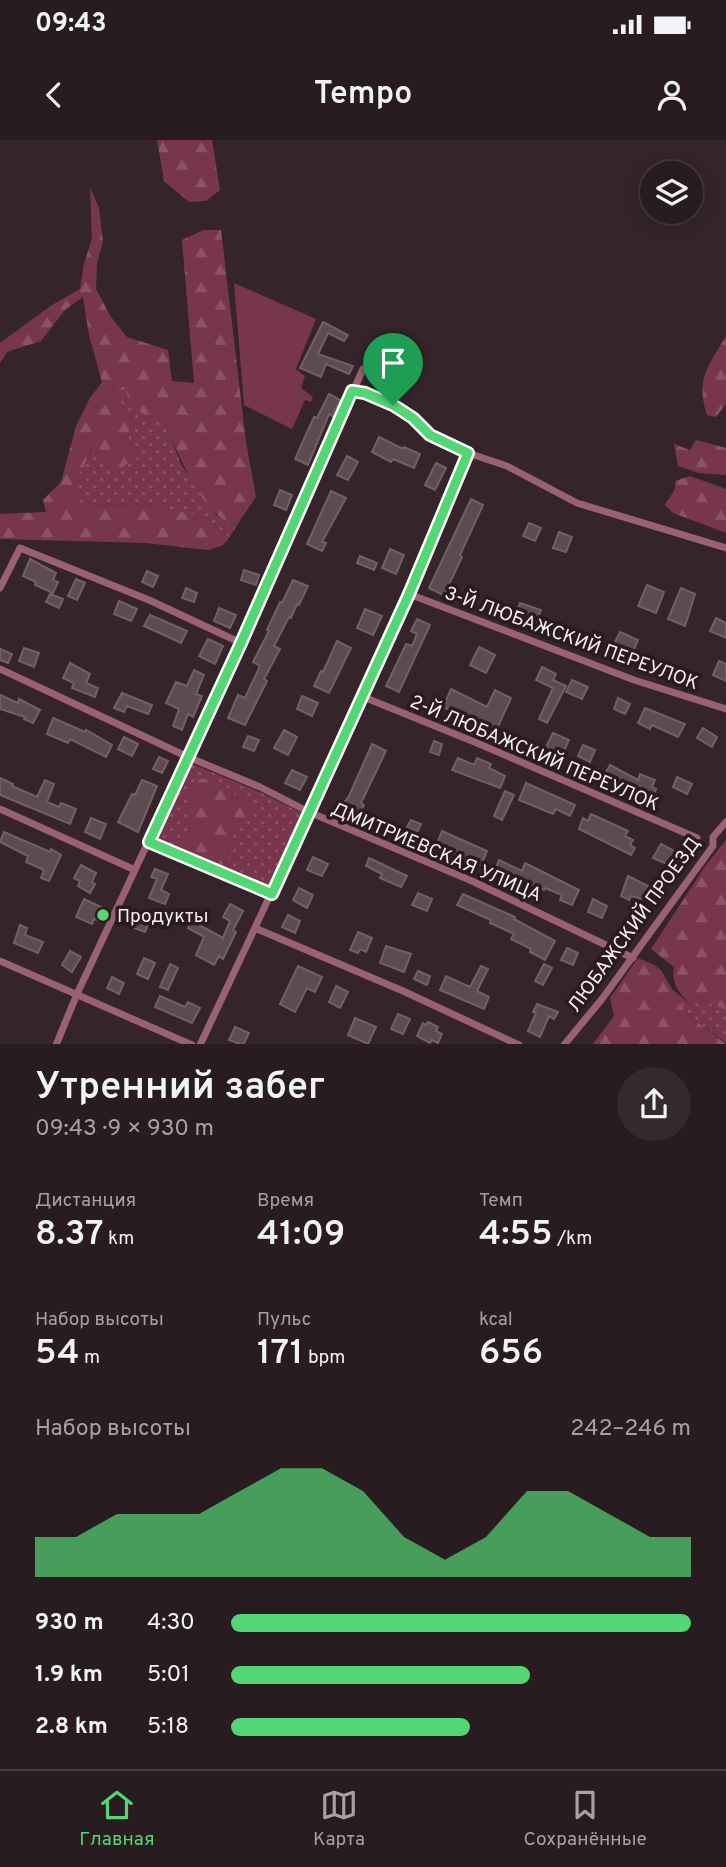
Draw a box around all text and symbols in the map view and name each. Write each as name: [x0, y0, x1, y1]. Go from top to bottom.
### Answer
text: 09:43: [35, 8, 107, 41]
text: Tempo: [314, 75, 412, 115]
icon: back: [35, 76, 73, 114]
icon: person: [653, 76, 691, 114]
map controls: [640, 161, 703, 224]
button: layers: [640, 161, 703, 224]
pin: [363, 333, 423, 405]
icon: arrive: [374, 344, 412, 382]
street label: 3-Й ЛЮБАЖСКИЙ ПЕРЕУЛОК: [441, 581, 702, 696]
street label: 2-Й ЛЮБАЖСКИЙ ПЕРЕУЛОК: [406, 689, 663, 817]
street label: ДМИТРИЕВСКАЯ УЛИЦА: [327, 798, 545, 908]
street label: ЛЮБАЖСКИЙ ПРОЕЗД: [562, 832, 706, 1018]
place label: Продукты: [117, 905, 208, 929]
marker: Продукты: [95, 907, 111, 923]
text: Утренний забег: [35, 1064, 325, 1113]
button: share: [617, 1067, 691, 1141]
text: 09:43 · 9 × 930 m: [35, 1115, 214, 1144]
text: Дистанция: [35, 1189, 136, 1213]
text: Время: [257, 1189, 314, 1213]
text: Темп: [479, 1189, 523, 1213]
text: 8.37: [35, 1213, 104, 1257]
text: 41:09: [257, 1213, 345, 1257]
text: 4:55: [479, 1213, 553, 1257]
text: km: [104, 1227, 134, 1251]
text: /km: [553, 1227, 592, 1251]
text: Набор высоты: [35, 1308, 164, 1332]
text: Пульс: [257, 1308, 311, 1332]
text: kcal: [479, 1308, 513, 1332]
text: 54: [35, 1332, 79, 1376]
text: 171: [257, 1332, 304, 1376]
text: 656: [479, 1332, 543, 1376]
text: m: [79, 1346, 100, 1370]
text: bpm: [304, 1346, 345, 1370]
text: Набор высоты: [35, 1415, 191, 1444]
text: 242–246 m: [570, 1415, 691, 1444]
text: 930 m: [35, 1609, 104, 1638]
text: 4:30: [147, 1609, 195, 1638]
text: 1.9 km: [35, 1661, 103, 1690]
text: 5:01: [147, 1661, 190, 1690]
text: 2.8 km: [35, 1713, 108, 1742]
text: 5:18: [147, 1713, 189, 1742]
tab: Главная: [79, 1786, 155, 1852]
tab: Карта: [313, 1786, 365, 1852]
tab: Сохранённые: [524, 1786, 647, 1852]

